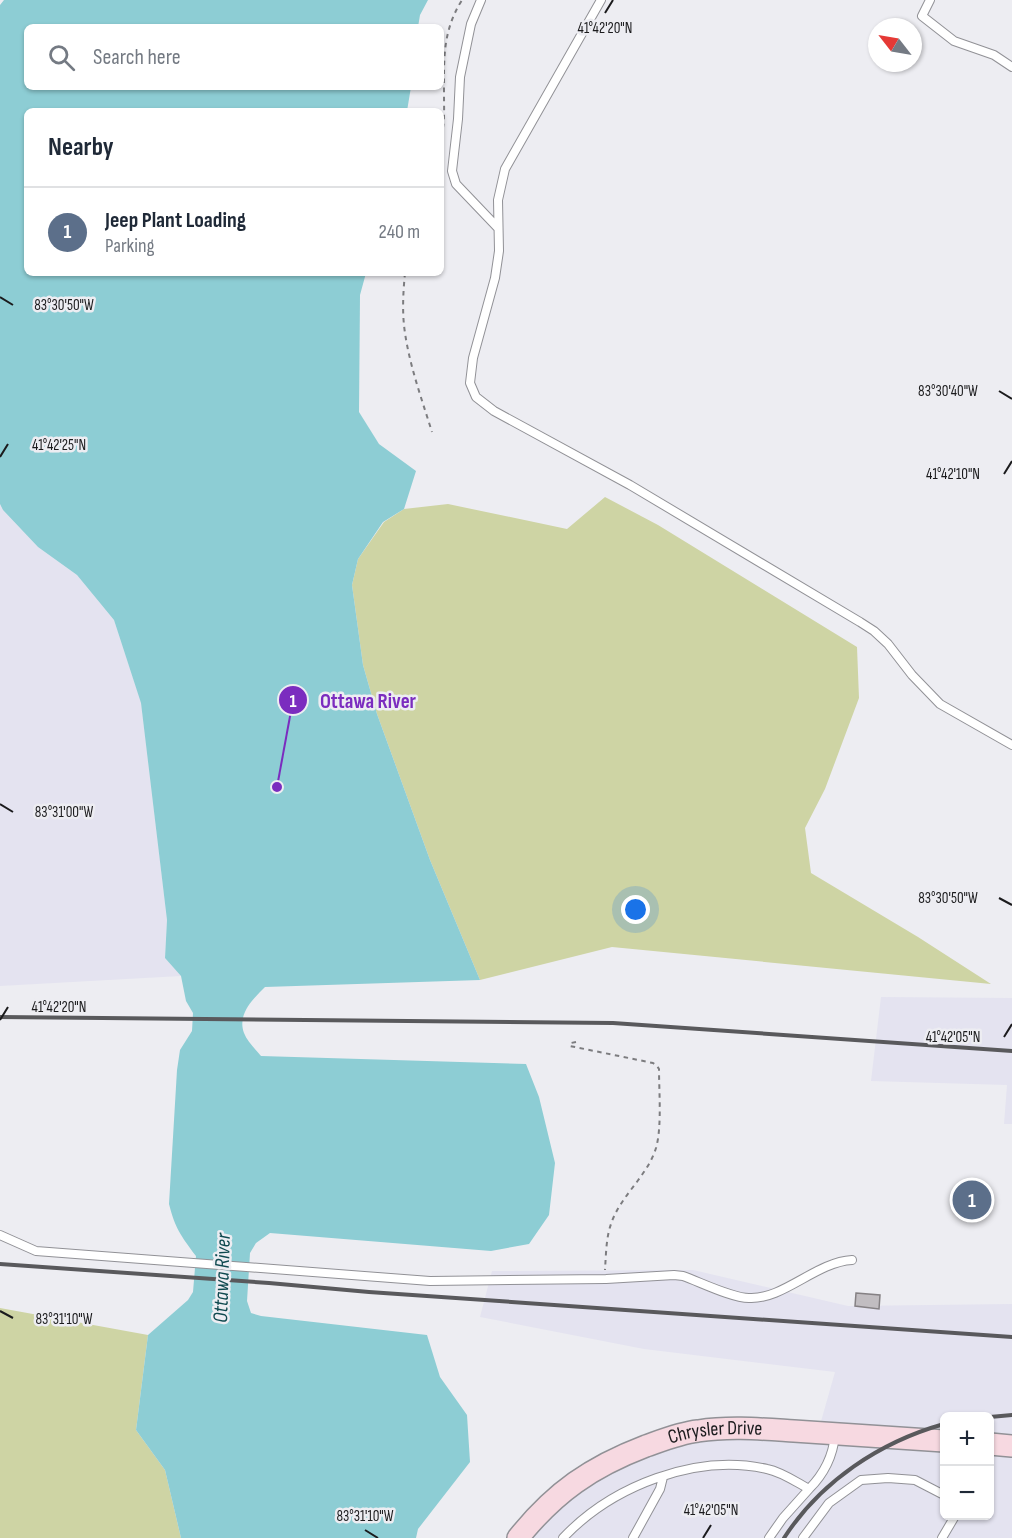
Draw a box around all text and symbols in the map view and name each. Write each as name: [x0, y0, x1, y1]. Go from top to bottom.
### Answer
north arrow: [868, 18, 922, 72]
text: 41°42'20"N: [578, 19, 632, 38]
search box: [24, 24, 444, 90]
icon: search: [45, 41, 78, 74]
text: Search here: [93, 44, 180, 71]
text: Nearby: [48, 132, 114, 163]
text: Jeep Plant Loading: [105, 207, 246, 234]
text: 1: [64, 220, 71, 244]
text: 240 m: [379, 220, 420, 244]
text: Parking: [105, 234, 155, 258]
text: 83°30'50"W: [34, 296, 94, 315]
text: 83°30'40"W: [918, 382, 978, 401]
text: 41°42'25"N: [32, 436, 86, 455]
text: 41°42'10"N: [926, 465, 980, 484]
callout: Ottawa River: [278, 681, 428, 720]
text: Ottawa River: [320, 689, 417, 714]
text: 1: [289, 691, 297, 712]
text: 83°31'00"W: [35, 803, 93, 822]
text: 83°30'50"W: [918, 889, 978, 908]
your location: [621, 895, 650, 924]
text: 41°42'20"N: [32, 998, 86, 1017]
text: 41°42'05"N: [926, 1028, 980, 1047]
pin: 1: [952, 1178, 992, 1222]
water label: Ottawa River: [208, 1232, 236, 1323]
text: 83°31'10"W: [36, 1310, 93, 1329]
map controls: [940, 1412, 994, 1520]
button: +: [940, 1412, 994, 1466]
street label: Chrysler Drive: [665, 1416, 763, 1449]
button: −: [940, 1466, 994, 1520]
text: 41°42'05"N: [684, 1501, 738, 1520]
text: 83°31'10"W: [337, 1507, 394, 1526]

